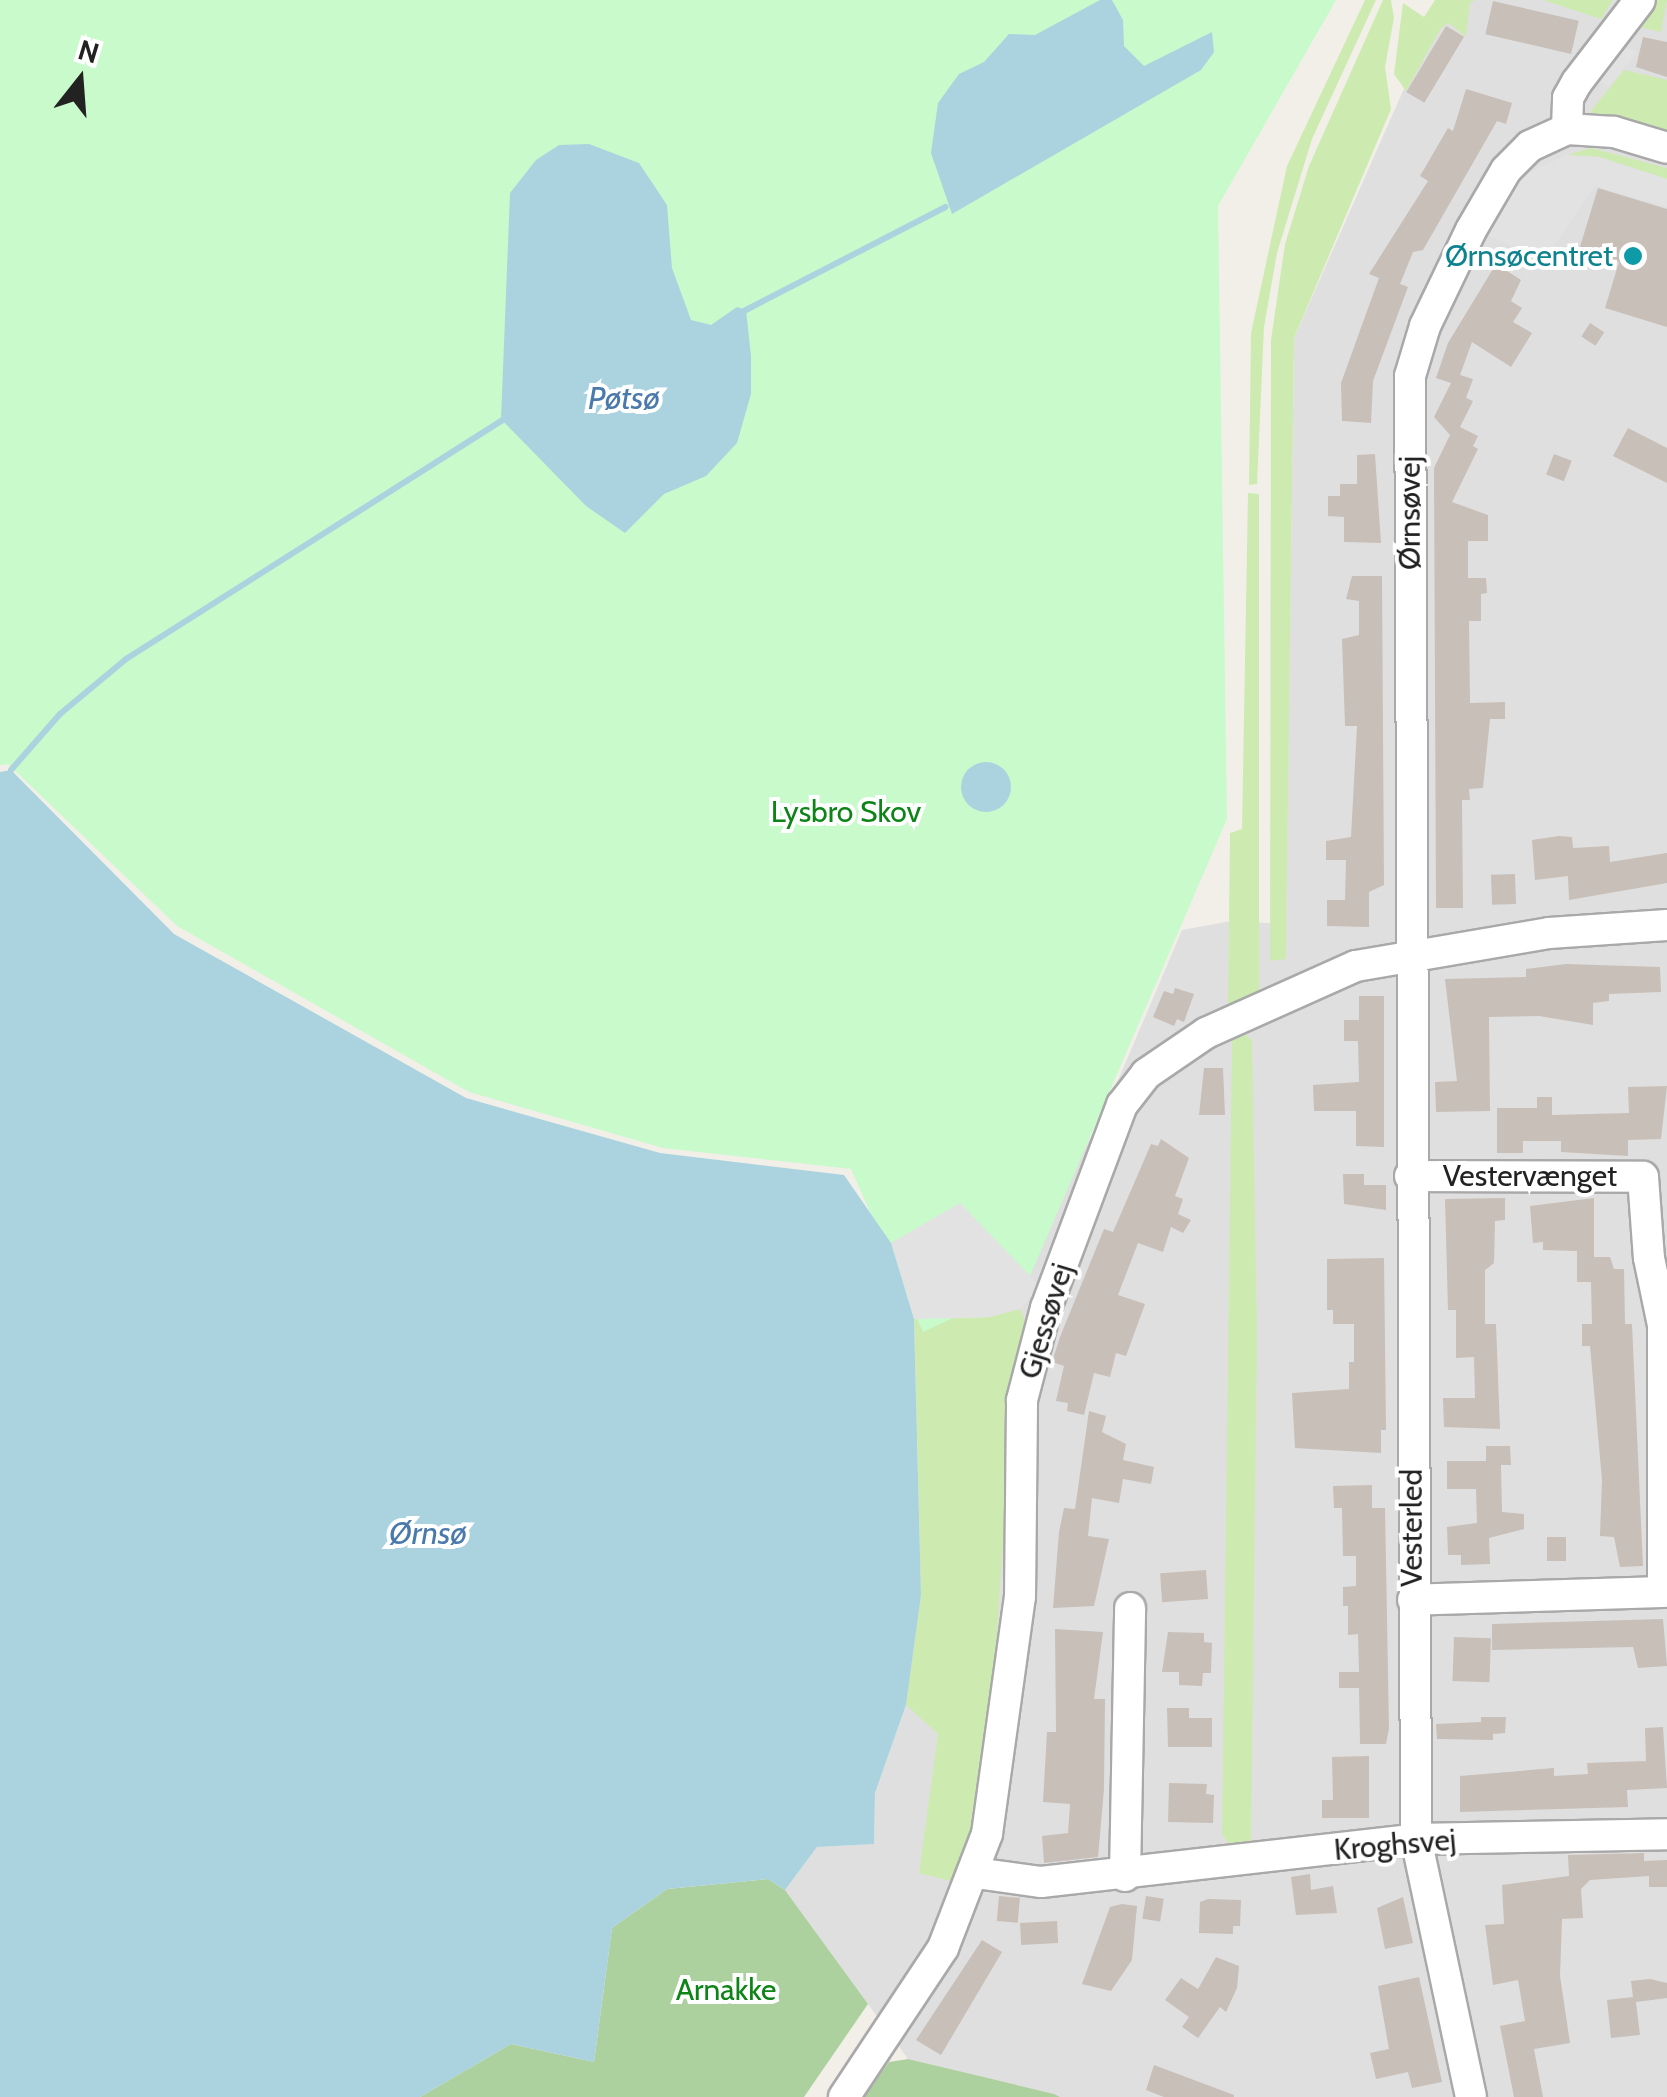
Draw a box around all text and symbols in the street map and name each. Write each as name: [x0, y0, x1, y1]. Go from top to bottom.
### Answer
north arrow: [30, 30, 130, 130]
text: N: [74, 32, 103, 70]
place label: Ørnsøcentret: [1445, 238, 1613, 274]
marker: Ørnsøcentret: [1622, 245, 1644, 267]
water label: Pøtsø: [588, 379, 660, 417]
street label: Ørnsøvej: [1392, 456, 1428, 570]
park label: Lysbro Skov: [771, 794, 921, 830]
street label: Vestervænget: [1443, 1158, 1617, 1194]
street label: Gjessøvej: [1011, 1259, 1081, 1383]
street label: Vesterled: [1394, 1469, 1430, 1587]
water label: Ørnsø: [389, 1514, 467, 1552]
street label: Kroghsvej: [1332, 1822, 1458, 1868]
park label: Arnakke: [676, 1972, 776, 2008]

